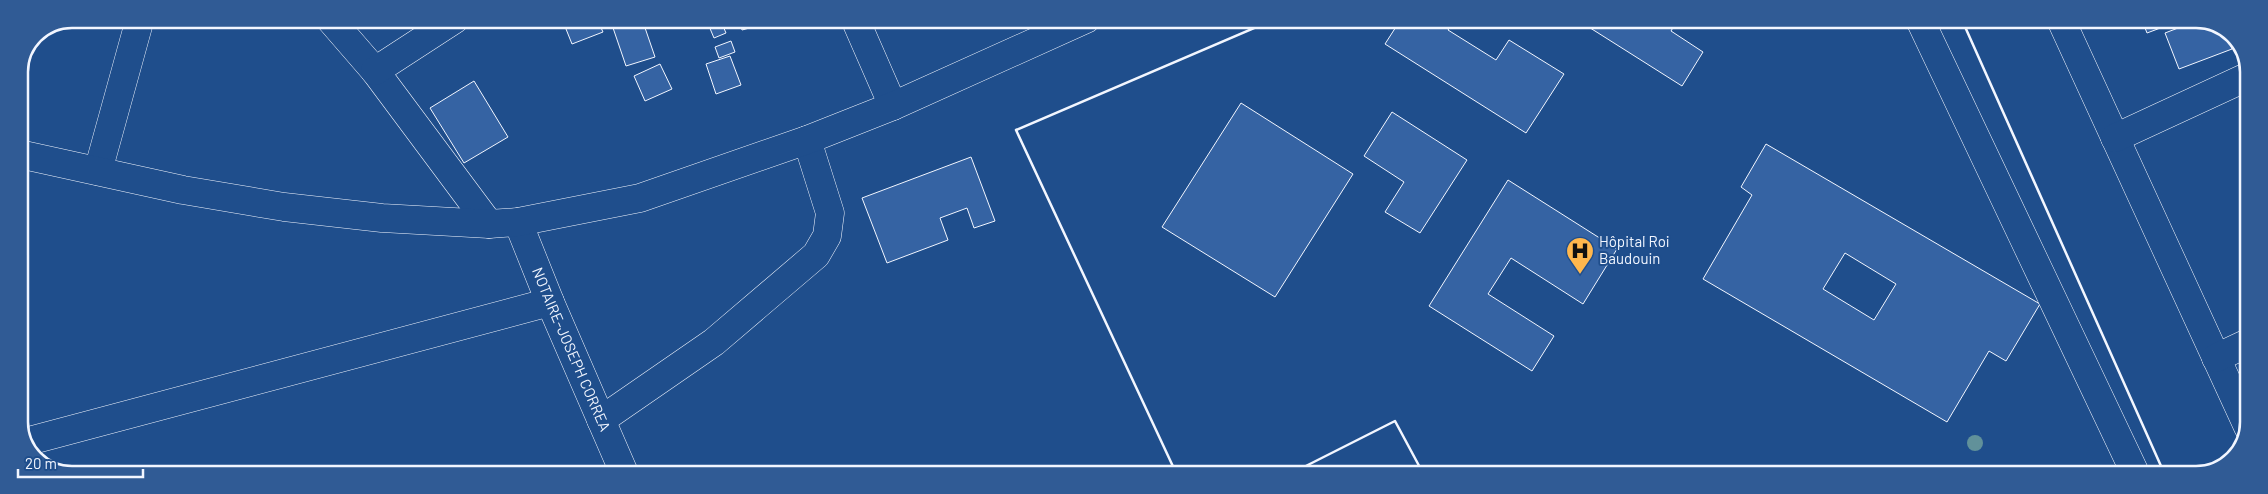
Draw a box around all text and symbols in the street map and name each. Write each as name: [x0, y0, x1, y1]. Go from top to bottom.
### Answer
place label: Hôpital Roi Baudouin: [1599, 232, 1670, 267]
hospital icon: Hôpital Roi Baudouin: [1565, 236, 1595, 275]
street label: NOTAIRE-JOSEPH CORREA: [529, 264, 615, 434]
scale bar: [18, 446, 142, 478]
text: 20 m: [25, 454, 57, 472]

